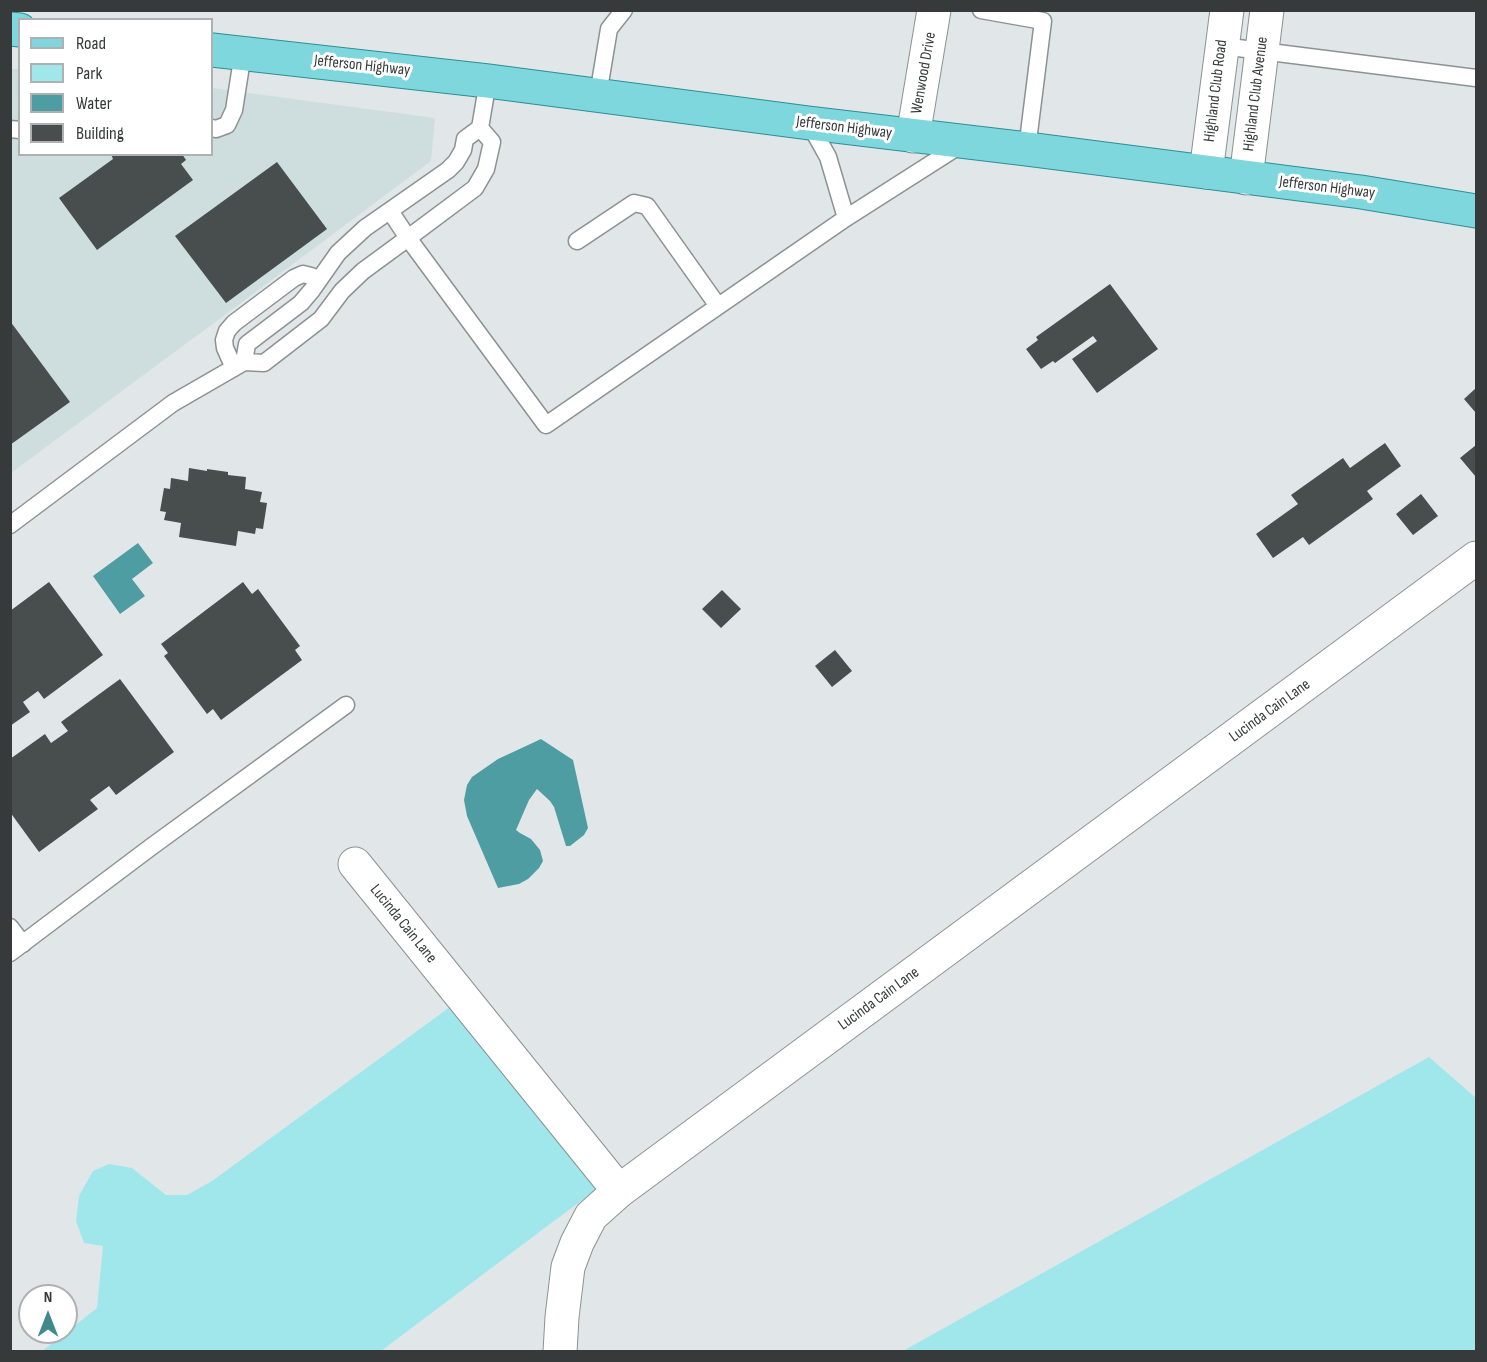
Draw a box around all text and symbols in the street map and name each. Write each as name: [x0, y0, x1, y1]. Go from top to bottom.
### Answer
legend: [18, 18, 213, 156]
street label: Wenwood Drive: [907, 31, 941, 115]
text: Road: [76, 33, 106, 54]
street label: Highland Club Avenue: [1239, 36, 1273, 152]
street label: Highland Club Road: [1200, 39, 1232, 143]
street label: Jefferson Highway: [313, 51, 411, 81]
text: Park: [76, 63, 102, 84]
text: Water: [76, 93, 112, 114]
street label: Jefferson Highway: [795, 113, 893, 143]
text: Building: [76, 123, 124, 144]
street label: Jefferson Highway: [1278, 173, 1376, 203]
street label: Lucinda Cain Lane: [1226, 675, 1314, 747]
street label: Lucinda Cain Lane: [365, 881, 441, 967]
street label: Lucinda Cain Lane: [835, 963, 923, 1035]
north arrow: [18, 1284, 78, 1344]
text: N: [44, 1288, 52, 1307]

